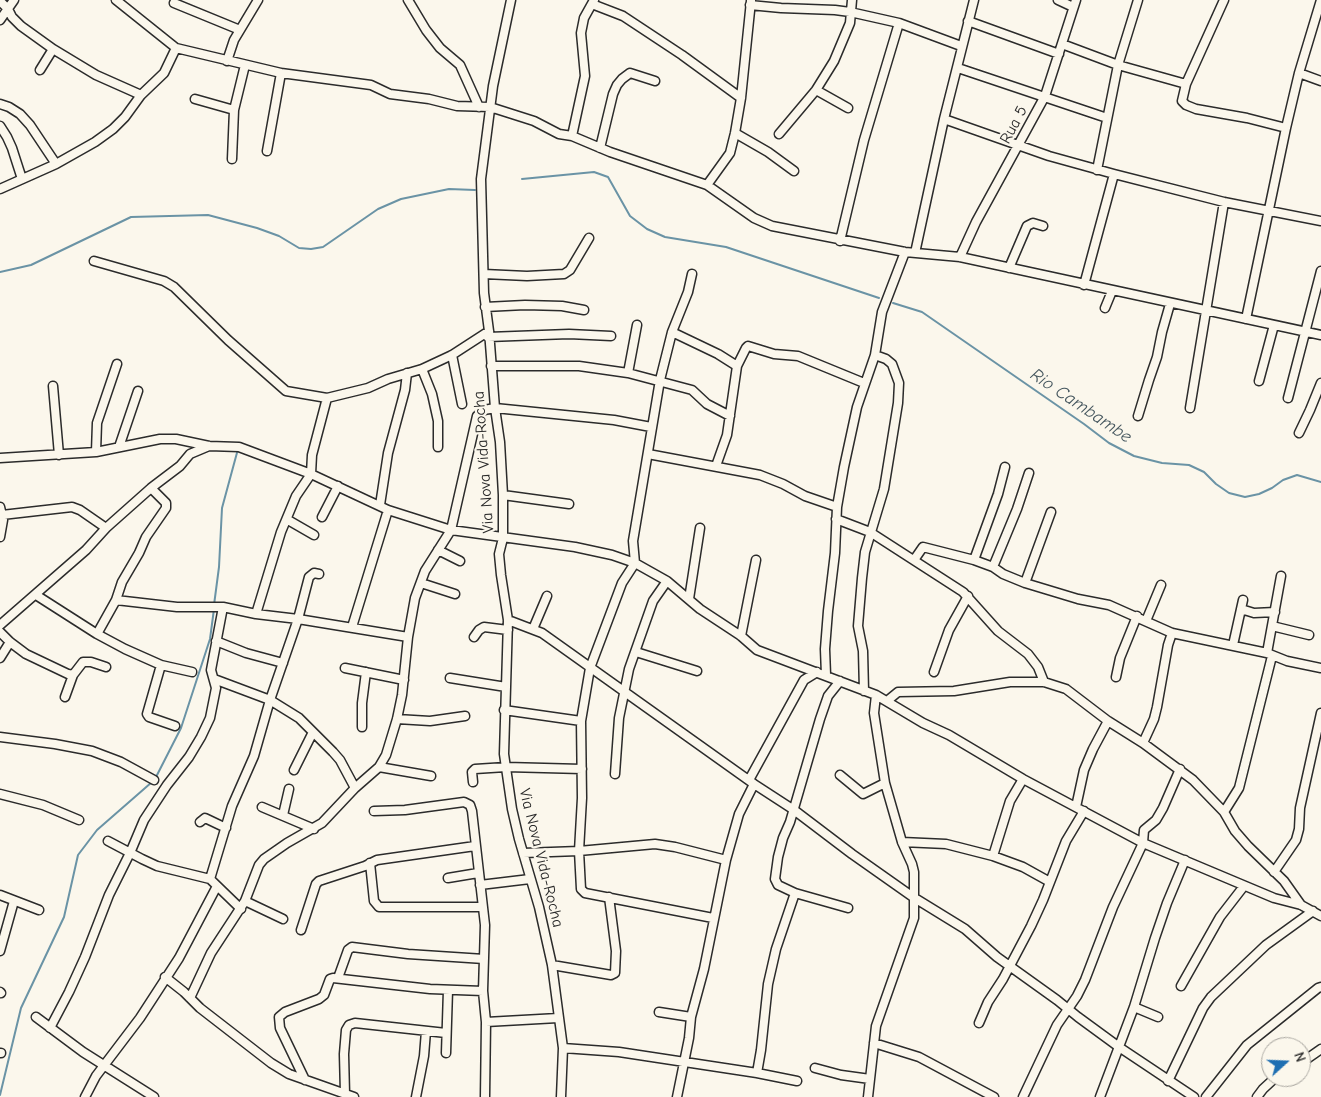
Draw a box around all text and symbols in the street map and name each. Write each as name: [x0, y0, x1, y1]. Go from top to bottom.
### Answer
street label: Rua 5: [996, 103, 1032, 147]
water label: Rio Cambambe: [1026, 364, 1136, 448]
street label: Via Nova Vida-Rocha: [469, 390, 499, 534]
street label: Via Nova Vida-Rocha: [514, 787, 568, 929]
north arrow: [1261, 1037, 1311, 1087]
text: N: [1290, 1050, 1309, 1064]

